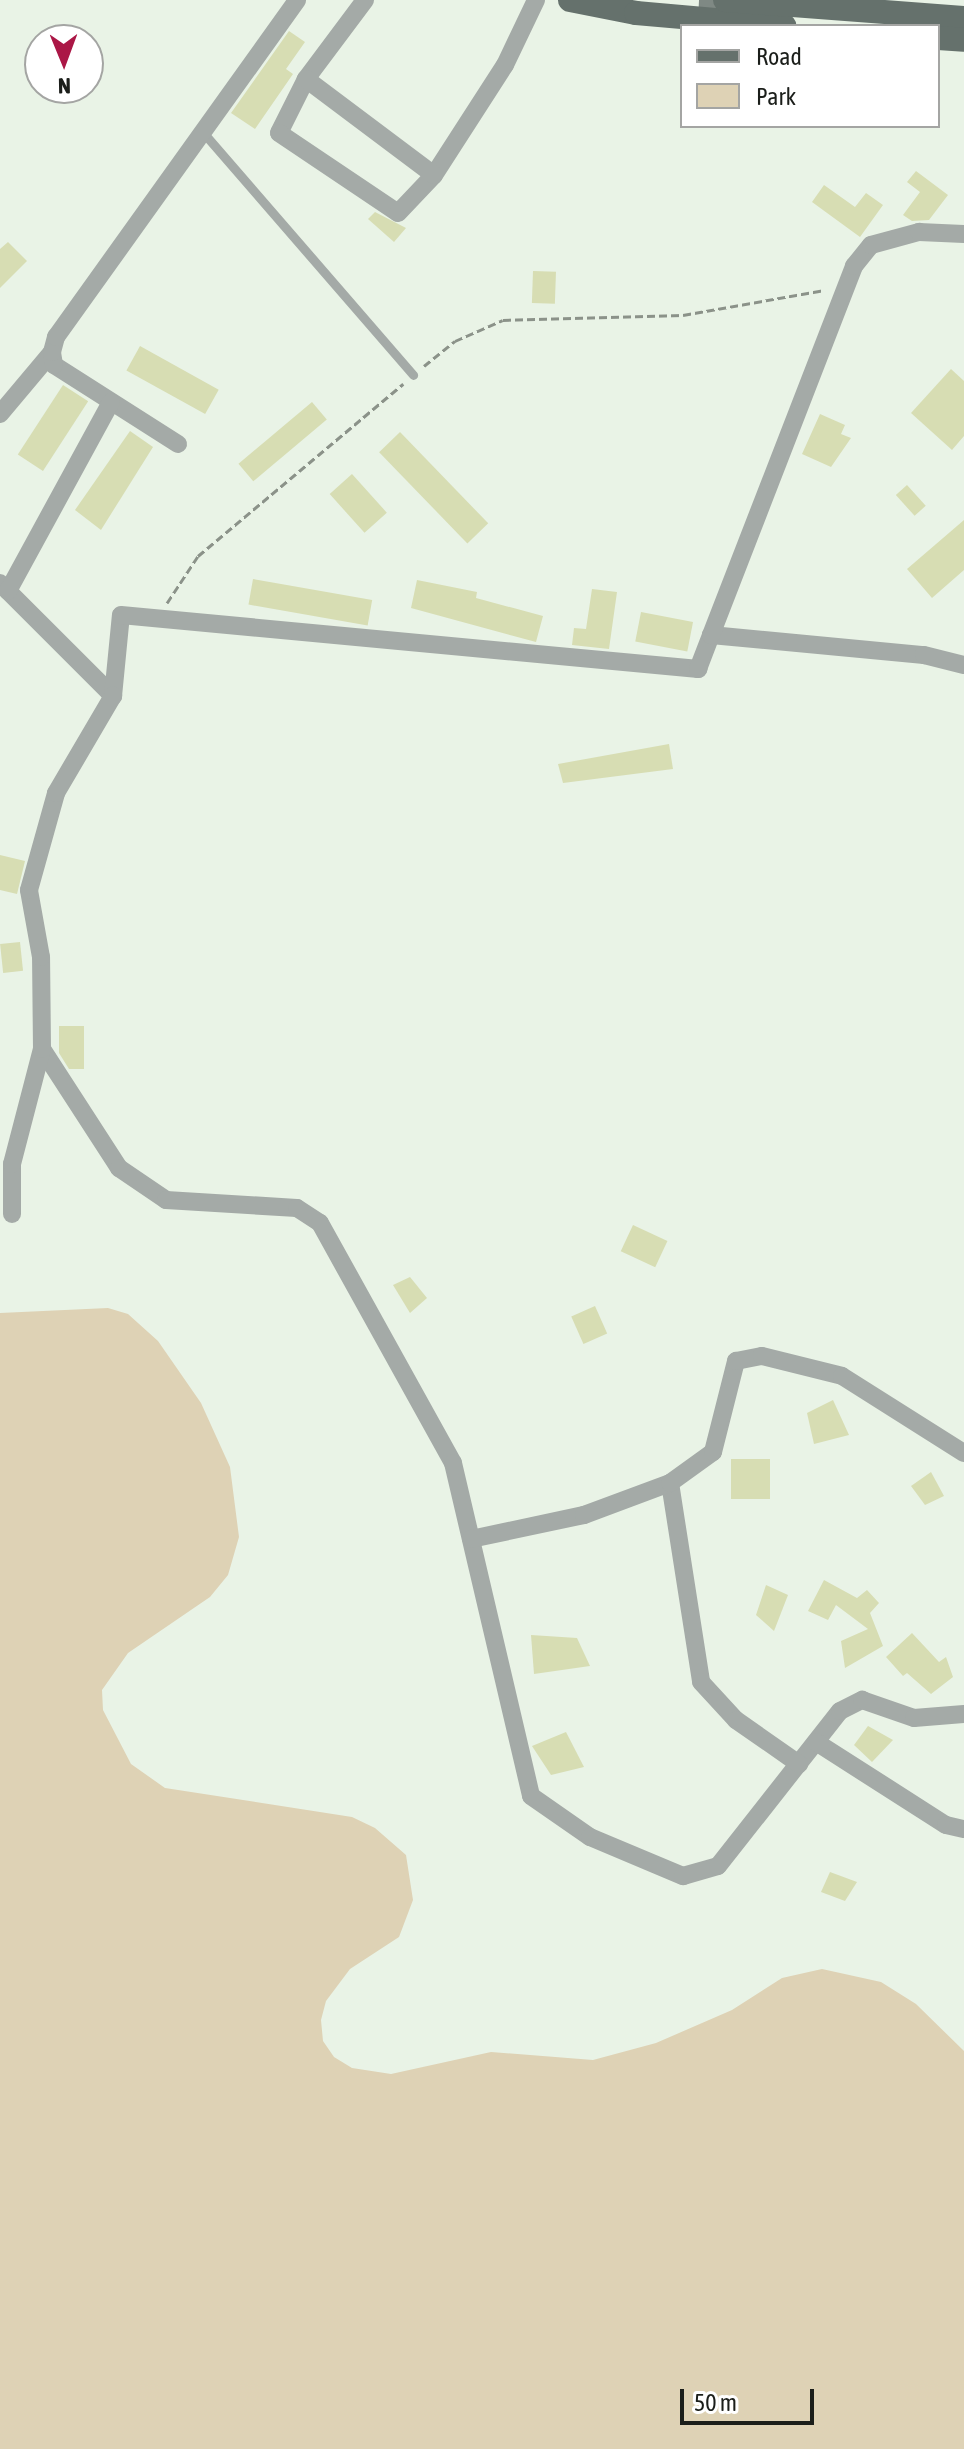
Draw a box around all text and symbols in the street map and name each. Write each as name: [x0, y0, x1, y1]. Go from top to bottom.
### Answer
north arrow: [24, 24, 104, 104]
legend: [680, 24, 940, 128]
text: Road: [756, 43, 802, 70]
text: N: [58, 73, 71, 99]
text: Park: [756, 83, 796, 110]
scale bar: [684, 2373, 818, 2423]
text: 50 m: [694, 2389, 737, 2416]

